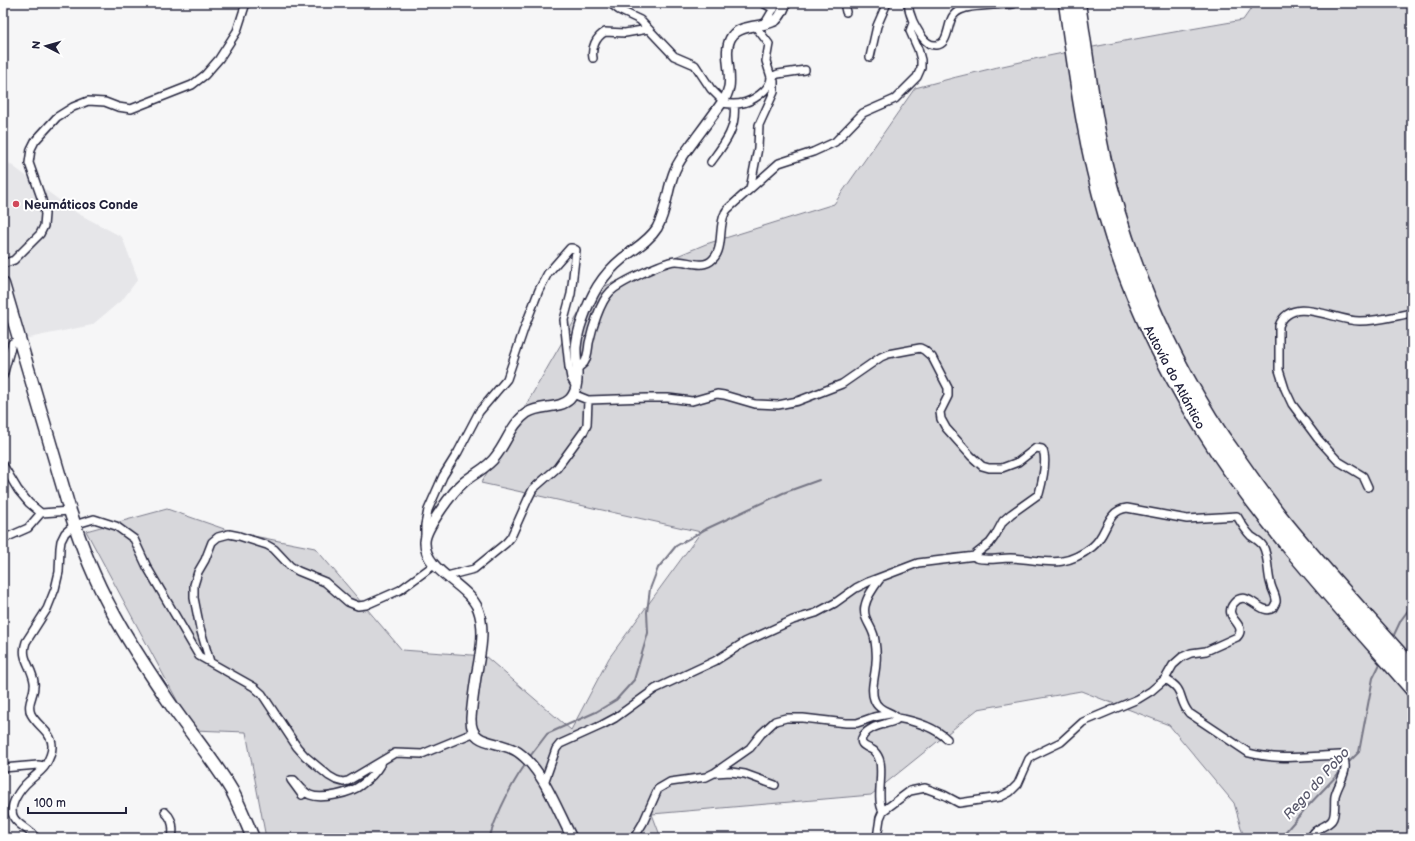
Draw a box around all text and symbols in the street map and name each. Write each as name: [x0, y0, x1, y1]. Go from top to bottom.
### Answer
north arrow: [26, 26, 66, 66]
text: N: [30, 40, 43, 50]
place label: Neumáticos Conde: [24, 197, 139, 213]
marker: Neumáticos Conde: [11, 199, 21, 209]
street label: Autovía do Atlántico: [1140, 323, 1208, 432]
water label: Rego do Pobo: [1280, 744, 1353, 823]
scale bar: [28, 789, 126, 815]
text: 100 m: [34, 796, 66, 811]

